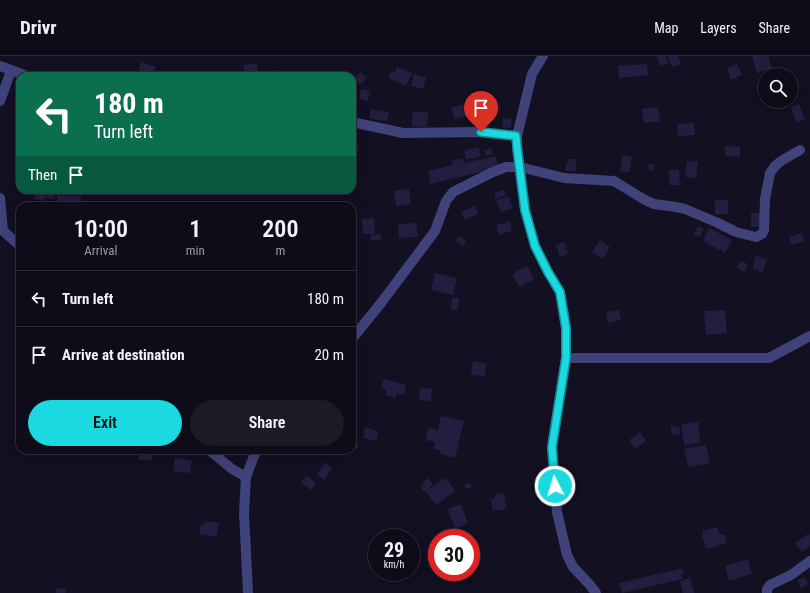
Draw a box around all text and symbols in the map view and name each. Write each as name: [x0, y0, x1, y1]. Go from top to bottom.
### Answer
text: Drivr: [20, 16, 57, 39]
text: Map: [654, 20, 678, 36]
text: Layers: [700, 20, 737, 36]
text: Share: [759, 20, 790, 36]
map controls: [758, 68, 798, 108]
button: search: [758, 68, 798, 108]
text: 180 m: [94, 87, 164, 120]
icon: left: [28, 88, 80, 140]
pin: [464, 91, 498, 132]
icon: arrive: [470, 97, 492, 119]
text: Turn left: [94, 121, 153, 142]
icon: arrive: [65, 164, 87, 186]
text: Then: [28, 166, 57, 184]
text: 10:00: [74, 215, 128, 243]
text: 1: [189, 215, 201, 243]
text: 200: [262, 215, 298, 243]
text: Arrival: [84, 243, 117, 258]
text: min: [186, 243, 205, 258]
text: m: [275, 243, 285, 258]
icon: left: [28, 288, 50, 310]
text: Turn left: [62, 290, 113, 308]
text: 180 m: [307, 290, 344, 308]
icon: arrive: [28, 344, 50, 366]
text: Arrive at destination: [62, 346, 185, 364]
text: 20 m: [314, 346, 344, 364]
button: Exit: [28, 400, 182, 446]
button: Share: [190, 400, 344, 446]
position arrow: [534, 465, 576, 507]
speed limit sign: 30: [428, 529, 480, 581]
text: 29: [384, 538, 404, 562]
text: km/h: [384, 559, 404, 570]

